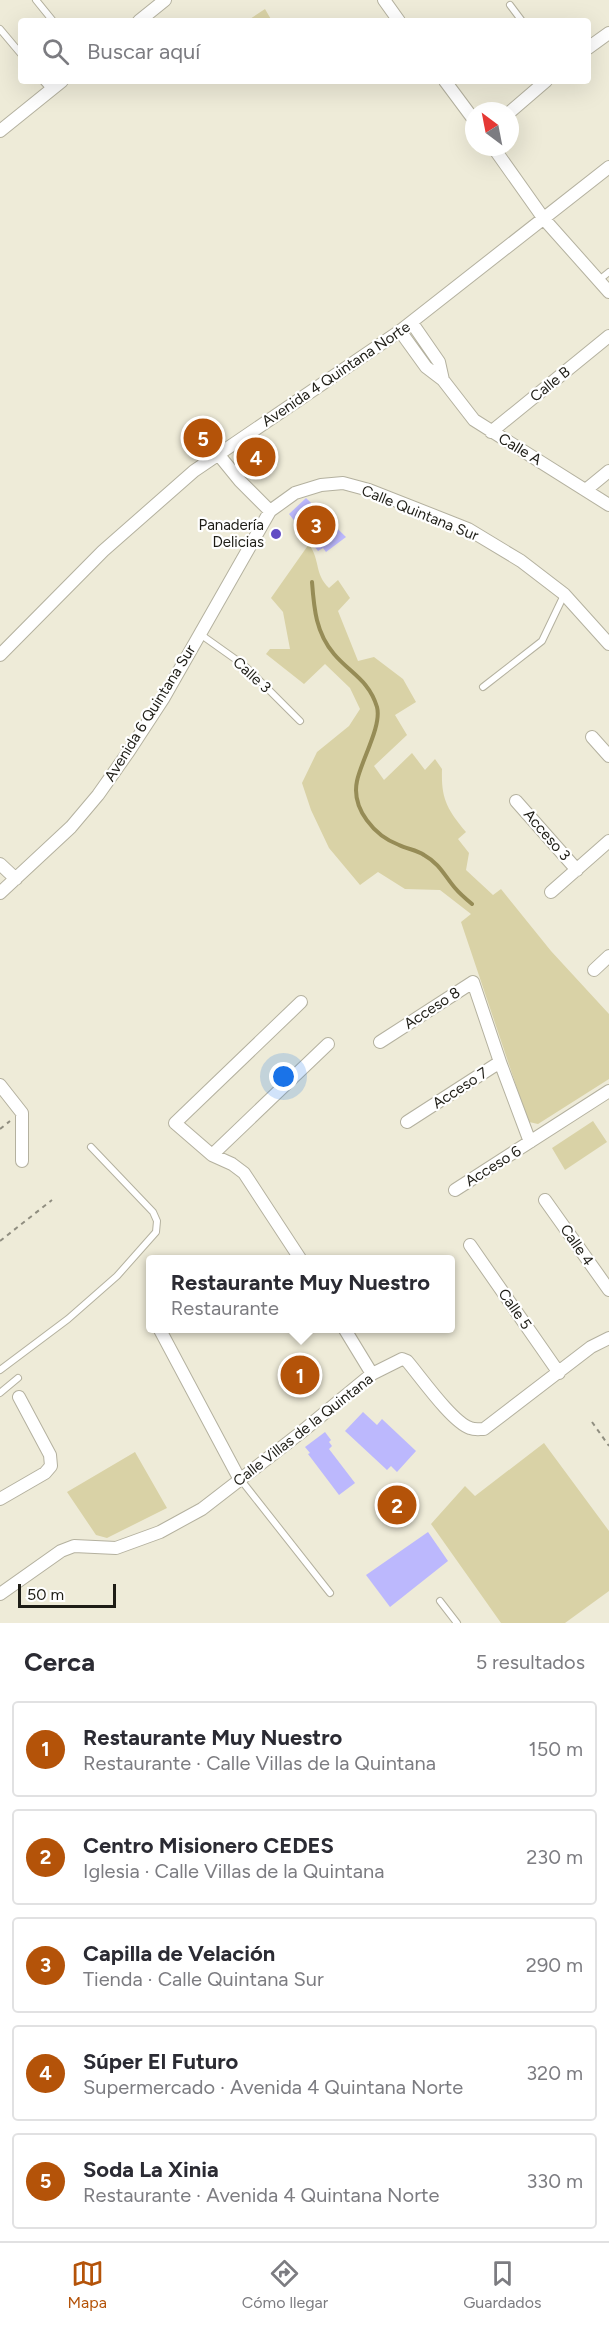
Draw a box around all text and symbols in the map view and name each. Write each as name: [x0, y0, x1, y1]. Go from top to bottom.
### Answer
search box: [18, 18, 591, 84]
icon: search: [39, 35, 72, 68]
text: Buscar aquí: [87, 38, 200, 65]
north arrow: [465, 102, 519, 156]
street label: Avenida 4 Quintana Norte: [258, 318, 414, 430]
street label: Calle B: [526, 362, 574, 406]
pin: 5: [184, 416, 222, 460]
street label: Calle A: [495, 429, 545, 469]
pin: 4: [236, 434, 276, 480]
street label: Calle Quintana Sur: [359, 481, 481, 545]
pin: 3: [296, 502, 336, 548]
place label: Panadería Delicias: [199, 516, 264, 551]
marker: Panadería Delicias: [269, 527, 283, 541]
street label: Avenida 6 Quintana Sur: [101, 641, 199, 785]
street label: Calle 3: [229, 653, 275, 697]
street label: Acceso 3: [520, 806, 574, 864]
street label: Acceso 8: [401, 983, 463, 1033]
your location: [269, 1062, 298, 1091]
street label: Acceso 7: [429, 1064, 491, 1112]
street label: Acceso 6: [462, 1142, 525, 1190]
street label: Calle 4: [556, 1221, 598, 1269]
popup: [146, 1255, 455, 1333]
text: Restaurante Muy Nuestro: [171, 1269, 430, 1296]
street label: Calle 5: [495, 1285, 535, 1333]
text: Restaurante: [171, 1296, 279, 1320]
pin: 1: [280, 1352, 320, 1398]
street label: Calle Villas de la Quintana: [230, 1370, 376, 1490]
pin: 2: [378, 1482, 416, 1528]
scale bar: [18, 1581, 116, 1608]
text: 50 m: [27, 1585, 64, 1604]
text: Cerca: [24, 1646, 95, 1678]
text: 5 resultados: [476, 1650, 585, 1674]
text: Restaurante Muy Nuestro: [83, 1724, 342, 1751]
text: 1: [41, 1737, 50, 1761]
text: 150 m: [528, 1737, 583, 1761]
text: Restaurante · Calle Villas de la Quintana: [83, 1751, 436, 1775]
text: Centro Misionero CEDES: [83, 1832, 334, 1859]
text: 2: [40, 1845, 51, 1869]
text: 230 m: [526, 1845, 583, 1869]
text: Iglesia · Calle Villas de la Quintana: [83, 1859, 384, 1883]
text: Capilla de Velación: [83, 1940, 275, 1967]
text: 3: [40, 1953, 51, 1977]
text: 290 m: [526, 1953, 583, 1977]
text: Tienda · Calle Quintana Sur: [83, 1967, 324, 1991]
text: Súper El Futuro: [83, 2048, 238, 2075]
text: 4: [39, 2061, 52, 2085]
text: 320 m: [526, 2061, 583, 2085]
text: Supermercado · Avenida 4 Quintana Norte: [83, 2075, 463, 2099]
text: Soda La Xinia: [83, 2156, 219, 2183]
text: 5: [40, 2169, 51, 2193]
text: 330 m: [526, 2169, 583, 2193]
text: Restaurante · Avenida 4 Quintana Norte: [83, 2183, 439, 2207]
tab: Mapa: [67, 2257, 107, 2312]
tab: Cómo llegar: [242, 2257, 328, 2312]
tab: Guardados: [463, 2257, 541, 2312]

